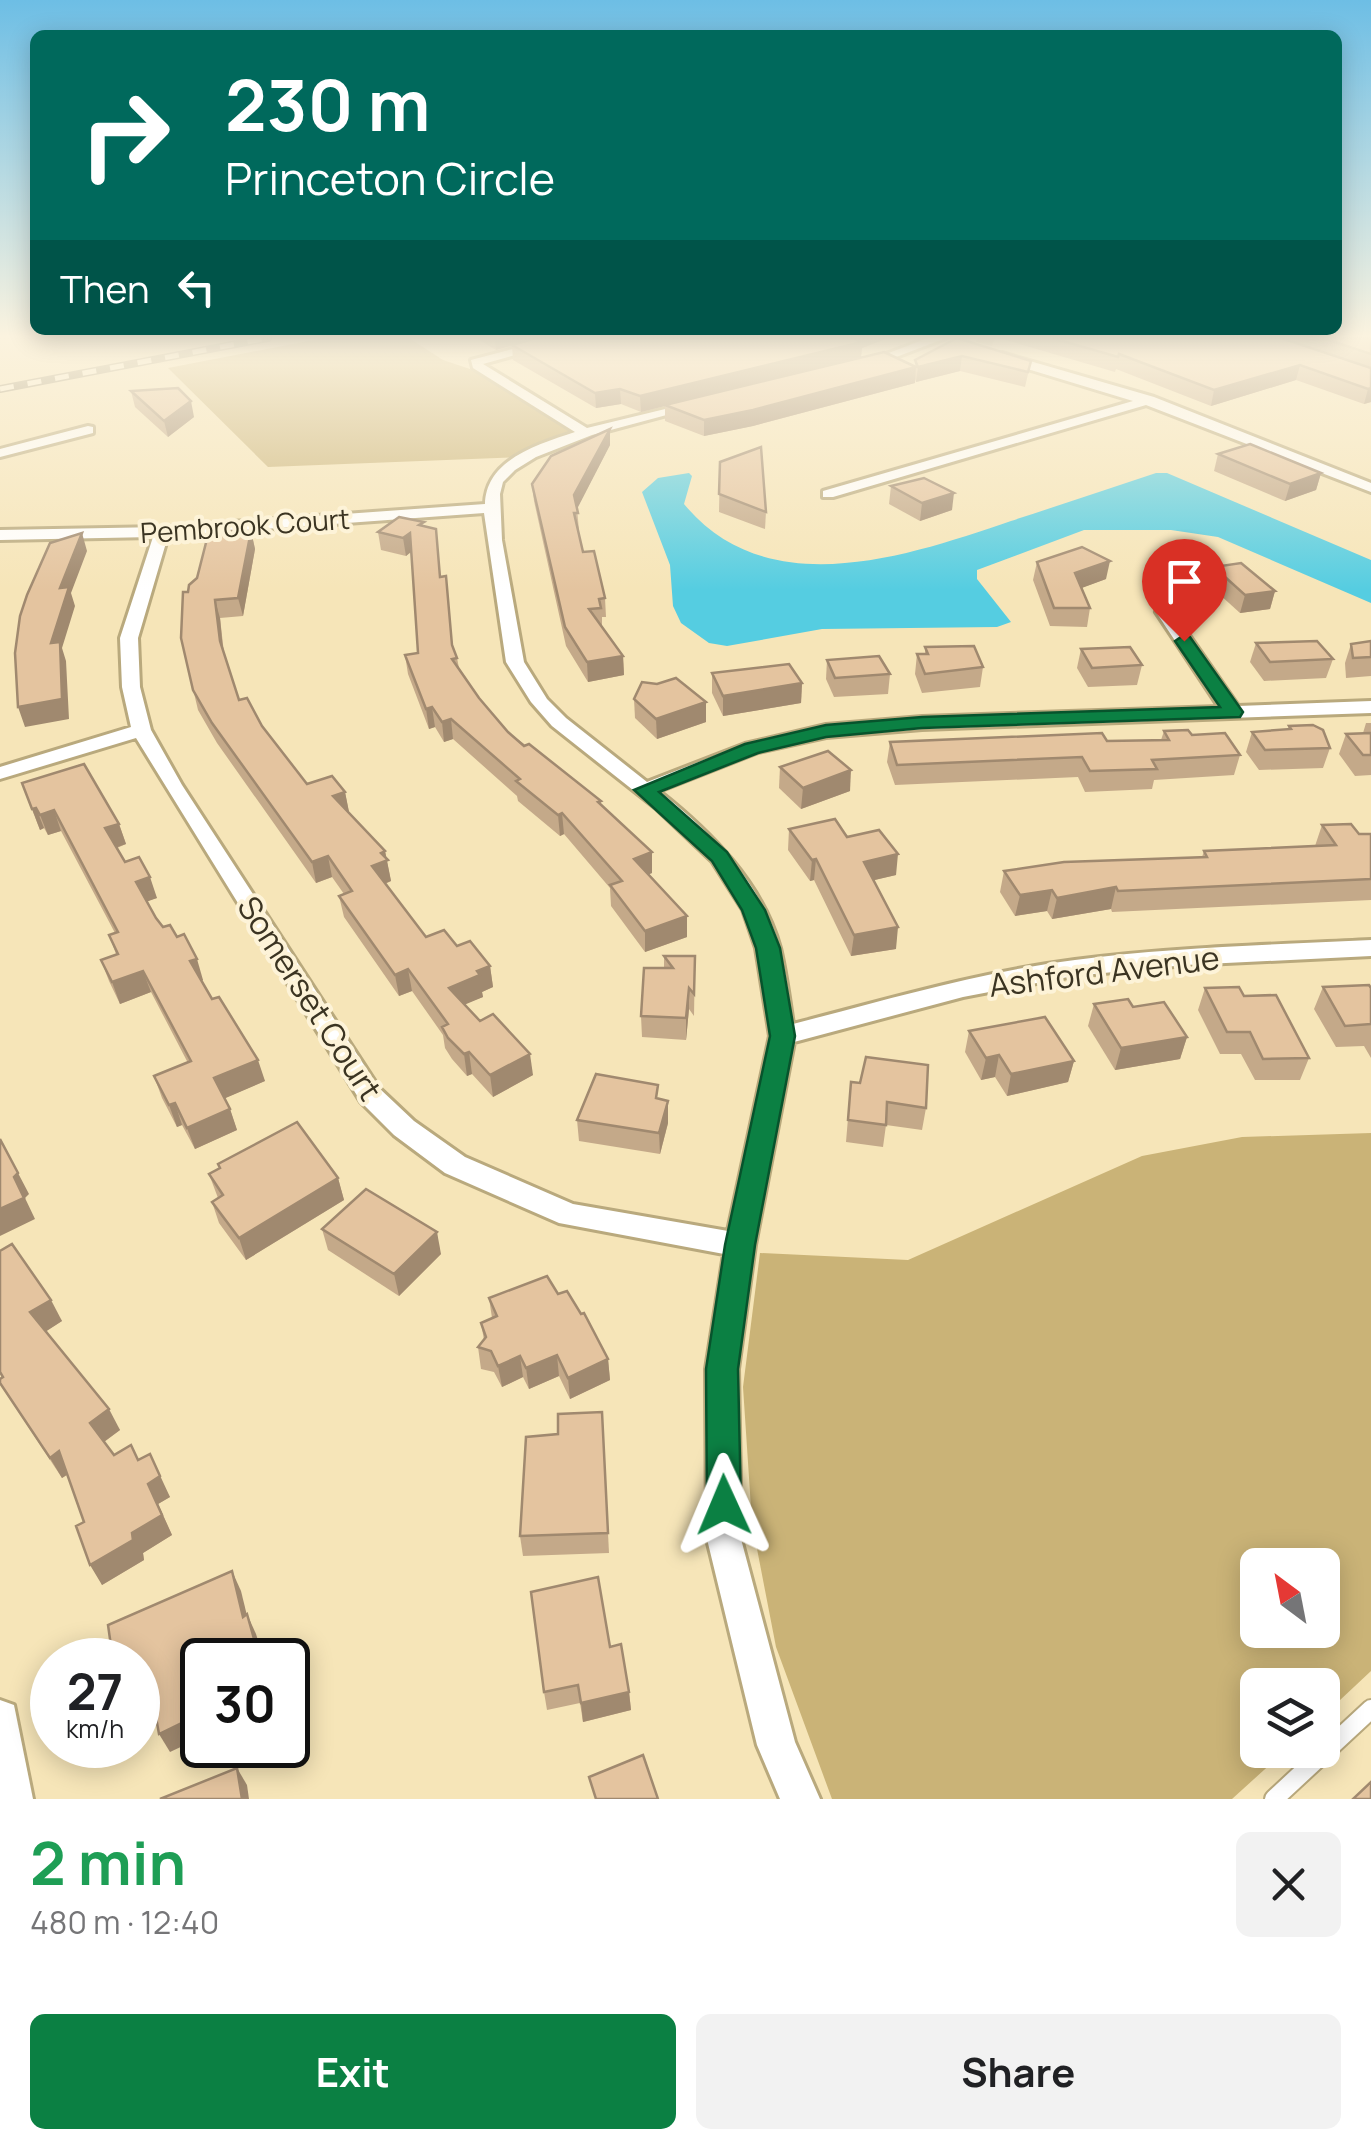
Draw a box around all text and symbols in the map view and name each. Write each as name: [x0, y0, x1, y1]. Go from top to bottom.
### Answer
text: 230 m: [225, 56, 430, 152]
icon: right: [60, 70, 190, 200]
text: Princeton Circle: [225, 147, 555, 209]
icon: left: [169, 260, 224, 315]
text: Then: [60, 262, 149, 314]
street label: Pembrook Court: [139, 499, 351, 551]
pin: [1142, 539, 1227, 642]
icon: arrive: [1157, 554, 1212, 609]
street label: Somerset Court: [227, 887, 393, 1109]
street label: Ashford Avenue: [986, 935, 1222, 1007]
position arrow: [672, 1453, 776, 1557]
north arrow: [1240, 1548, 1340, 1648]
map controls: [1240, 1548, 1340, 1768]
speed limit sign: 30: [180, 1638, 310, 1768]
text: 27: [67, 1657, 123, 1725]
button: layers: [1240, 1668, 1340, 1768]
text: km/h: [66, 1711, 124, 1746]
text: 2 min: [30, 1821, 186, 1903]
button: close: [1236, 1832, 1341, 1937]
text: 480 m · 12:40: [30, 1900, 219, 1944]
button: Exit: [30, 2014, 676, 2129]
button: Share: [696, 2014, 1341, 2129]

